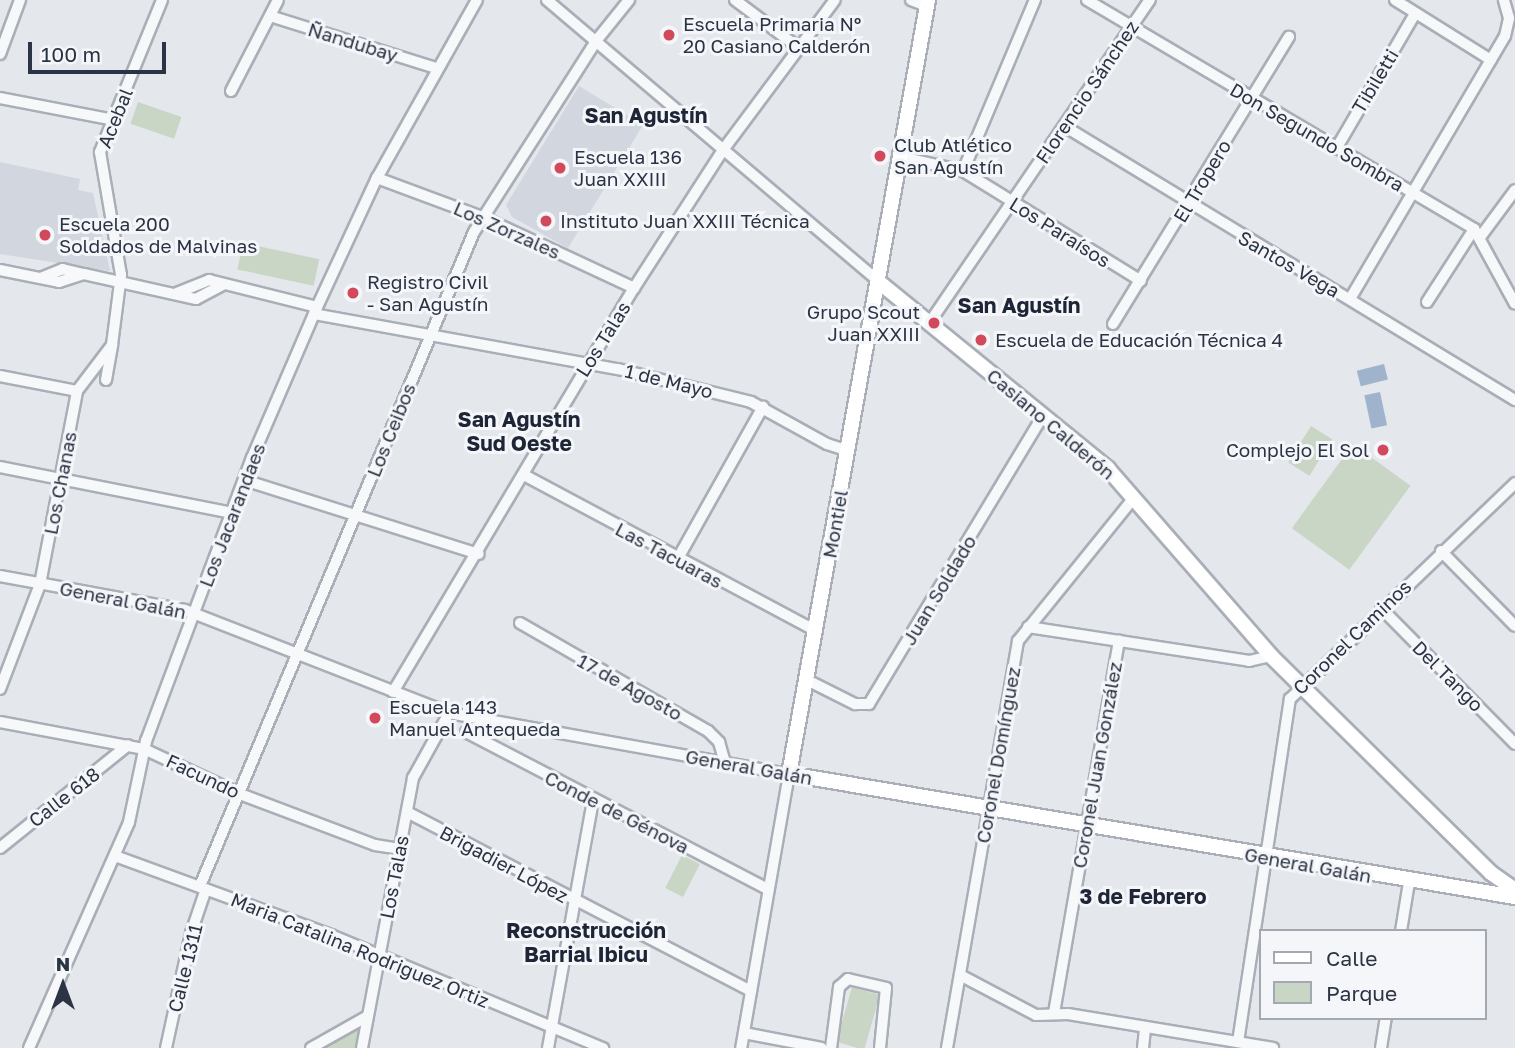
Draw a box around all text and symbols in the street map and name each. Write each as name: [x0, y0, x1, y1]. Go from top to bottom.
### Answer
place label: Escuela Primaria Nº 20 Casiano Calderón: [683, 13, 870, 57]
street label: Florencio Sánchez: [1031, 16, 1143, 168]
street label: Ñandubay: [305, 18, 401, 66]
marker: Escuela Primaria Nº 20 Casiano Calderón: [661, 27, 677, 43]
scale bar: [32, 28, 170, 72]
text: 100 m: [41, 41, 101, 67]
street label: Tibiletti: [1347, 45, 1403, 117]
street label: Don Segundo Sombra: [1226, 78, 1408, 196]
street label: Acebal: [93, 85, 137, 151]
district label: San Agustín: [585, 102, 707, 128]
place label: Club Atlético San Agustín: [894, 134, 1012, 178]
street label: El Tropero: [1168, 136, 1236, 226]
place label: Escuela 136 Juan XXIII: [574, 146, 682, 190]
marker: Club Atlético San Agustín: [872, 148, 888, 164]
marker: Escuela 136 Juan XXIII: [552, 160, 568, 176]
street label: Los Paraísos: [1005, 192, 1115, 272]
street label: Los Zorzales: [450, 196, 564, 264]
place label: Instituto Juan XXIII Técnica: [560, 210, 810, 232]
place label: Escuela 200 Soldados de Malvinas: [59, 213, 257, 257]
marker: Instituto Juan XXIII Técnica: [538, 213, 554, 229]
street label: Santos Vega: [1234, 226, 1344, 302]
marker: Escuela 200 Soldados de Malvinas: [37, 227, 53, 243]
place label: Registro Civil - San Agustín: [367, 271, 488, 315]
marker: Registro Civil - San Agustín: [345, 285, 361, 301]
district label: San Agustín: [958, 292, 1080, 318]
street label: Los Talas: [571, 297, 635, 381]
place label: Grupo Scout Juan XXIII: [807, 301, 920, 345]
marker: Grupo Scout Juan XXIII: [926, 315, 942, 331]
place label: Escuela de Educación Técnica 4: [995, 329, 1283, 351]
marker: Escuela de Educación Técnica 4: [973, 332, 989, 348]
street label: 1 de Mayo: [623, 359, 715, 403]
street label: Casiano Calderón: [982, 364, 1120, 484]
street label: Los Ceibos: [362, 380, 420, 480]
district label: San Agustín Sud Oeste: [458, 406, 580, 456]
street label: Los Chanas: [39, 429, 81, 537]
place label: Complejo El Sol: [1226, 439, 1369, 461]
street label: Los Jacarandaes: [194, 440, 270, 590]
marker: Complejo El Sol: [1375, 442, 1391, 458]
street label: Montiel: [818, 488, 852, 560]
street label: Las Tacuaras: [612, 517, 726, 593]
street label: Juan Soldado: [897, 531, 981, 649]
street label: Coronel Caminos: [1288, 575, 1416, 699]
street label: General Galán: [58, 577, 188, 623]
street label: Del Tango: [1408, 636, 1488, 716]
street label: 17 de Agosto: [574, 649, 686, 725]
street label: Coronel Juan González: [1068, 660, 1126, 870]
street label: Coronel Domínguez: [971, 665, 1025, 845]
place label: Escuela 143 Manuel Antequeda: [389, 696, 561, 740]
marker: Escuela 143 Manuel Antequeda: [367, 710, 383, 726]
street label: General Galán: [684, 745, 814, 789]
street label: Facundo: [163, 749, 243, 803]
street label: Calle 618: [24, 762, 104, 832]
street label: Conde de Génova: [541, 766, 693, 858]
street label: Brigadier López: [436, 821, 572, 907]
street label: Los Talas: [375, 833, 413, 921]
street label: General Galán: [1243, 843, 1373, 887]
district label: 3 de Febrero: [1080, 883, 1206, 909]
street label: Maria Catalina Rodriguez Ortiz: [228, 888, 492, 1012]
district label: Reconstrucción Barrial Ibicu: [506, 917, 666, 967]
street label: Calle 1311: [163, 922, 207, 1014]
legend: [1260, 929, 1487, 1020]
text: Calle: [1326, 945, 1378, 971]
north arrow: [28, 950, 98, 1020]
text: N: [56, 952, 70, 975]
text: Parque: [1326, 980, 1397, 1006]

